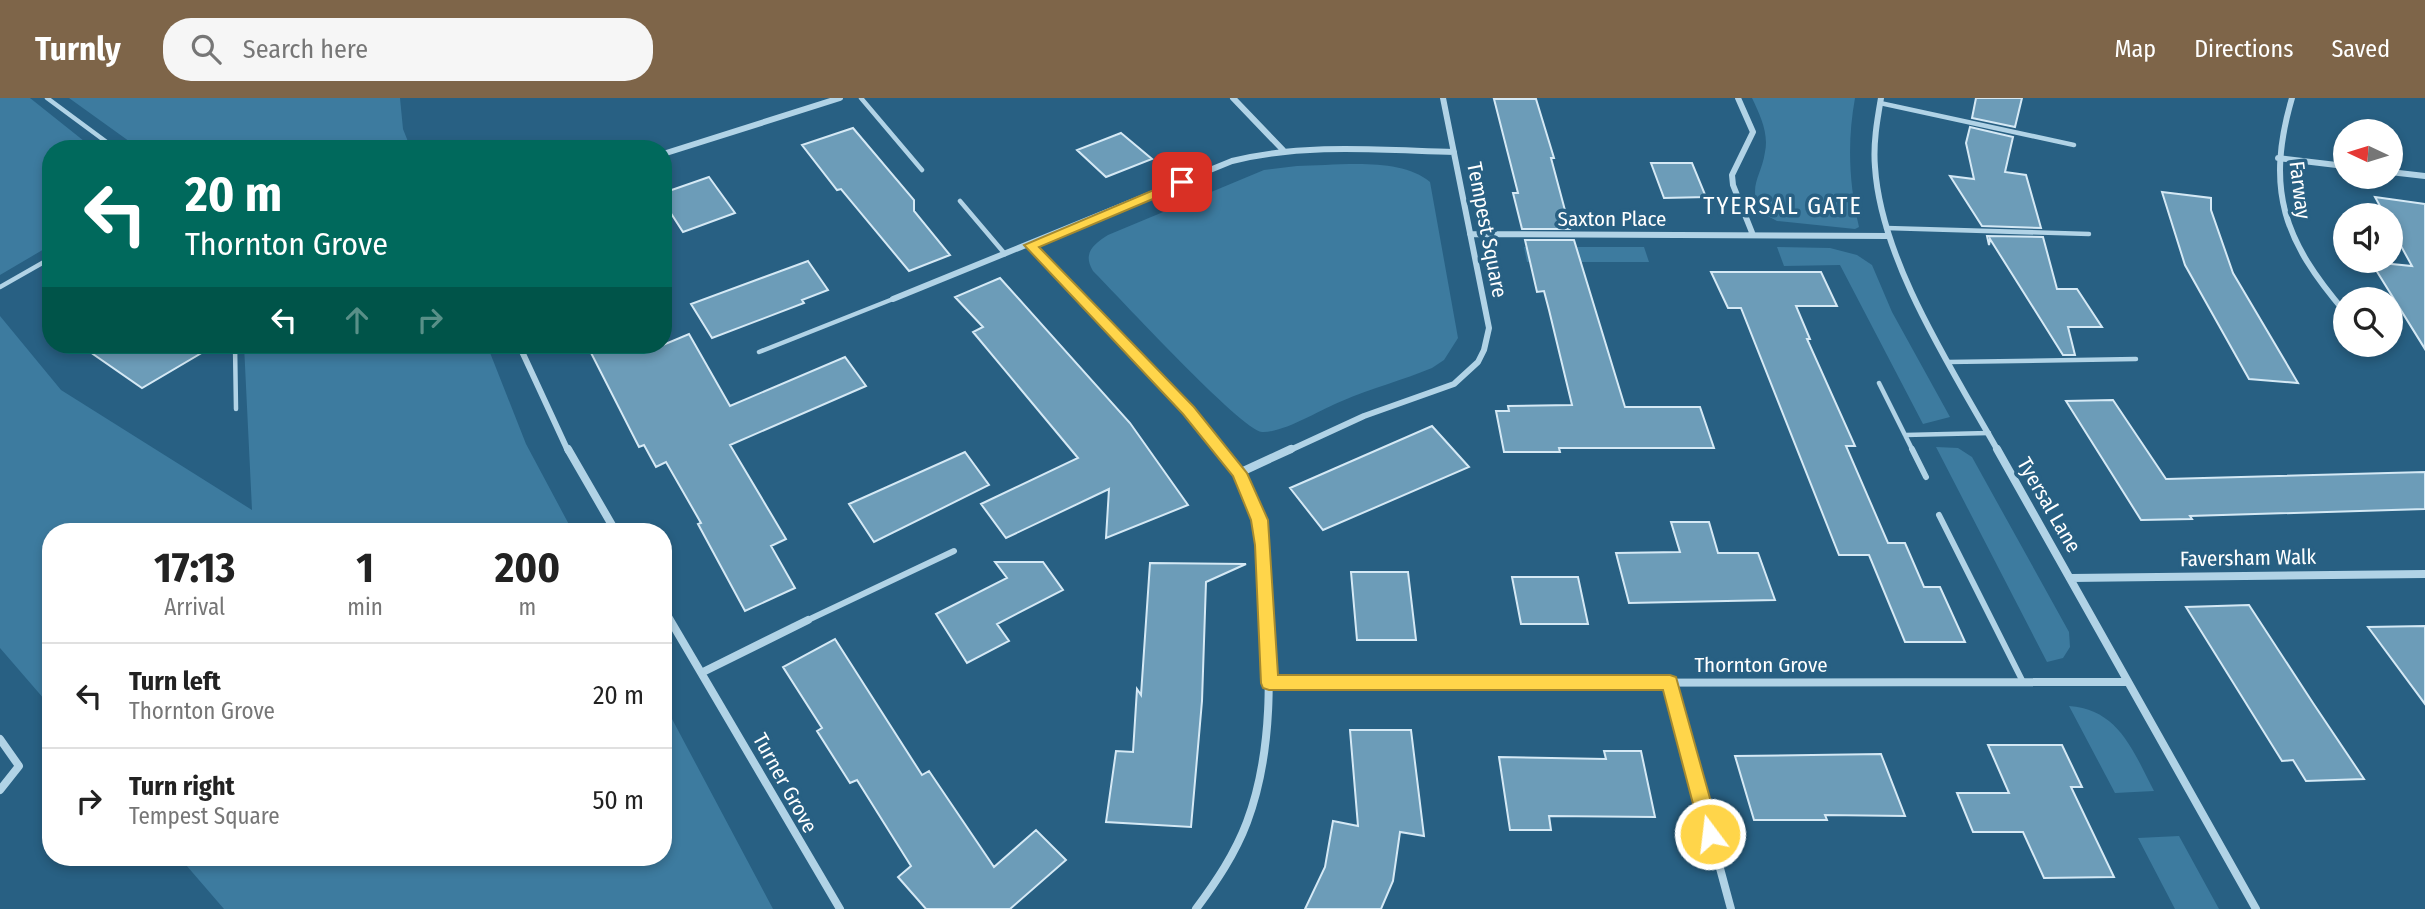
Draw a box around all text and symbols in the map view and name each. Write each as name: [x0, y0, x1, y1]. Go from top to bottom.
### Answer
search box: [163, 18, 653, 81]
text: Turnly: [35, 29, 121, 69]
icon: search: [187, 30, 225, 68]
text: Search here: [243, 34, 368, 65]
text: Map: [2115, 35, 2156, 63]
text: Directions: [2194, 35, 2293, 63]
text: Saved: [2331, 35, 2390, 63]
north arrow: [2333, 119, 2403, 189]
map controls: [2333, 119, 2403, 357]
pin: [1152, 152, 1212, 212]
street label: Farway: [2284, 159, 2317, 221]
street label: Tempest Square: [1461, 160, 1513, 300]
icon: arrive: [1163, 163, 1201, 201]
text: 20 m: [185, 165, 282, 224]
icon: left: [70, 168, 161, 259]
district label: TYERSAL GATE: [1703, 192, 1863, 220]
button: sound: [2333, 203, 2403, 273]
street label: Saxton Place: [1558, 206, 1666, 232]
text: Thornton Grove: [185, 225, 388, 263]
button: search: [2333, 287, 2403, 357]
icon: left: [265, 301, 303, 339]
icon: ahead: [338, 301, 376, 339]
icon: right: [411, 301, 449, 339]
street label: Tyersal Lane: [2011, 453, 2087, 557]
text: 17:13: [154, 543, 235, 593]
text: 1: [356, 543, 374, 593]
text: 200: [495, 543, 560, 593]
street label: Faversham Walk: [2180, 544, 2317, 572]
text: Arrival: [164, 593, 225, 621]
text: min: [347, 593, 383, 621]
text: m: [519, 593, 536, 621]
street label: Thornton Grove: [1694, 652, 1828, 678]
text: Turn left: [129, 666, 221, 697]
icon: left: [70, 677, 108, 715]
text: 20 m: [593, 680, 644, 711]
text: Thornton Grove: [129, 697, 275, 725]
street label: Turner Grove: [747, 728, 823, 838]
text: Turn right: [129, 771, 235, 802]
icon: right: [70, 782, 108, 820]
text: 50 m: [592, 785, 644, 816]
position arrow: [1673, 797, 1747, 871]
text: Tempest Square: [129, 802, 280, 830]

